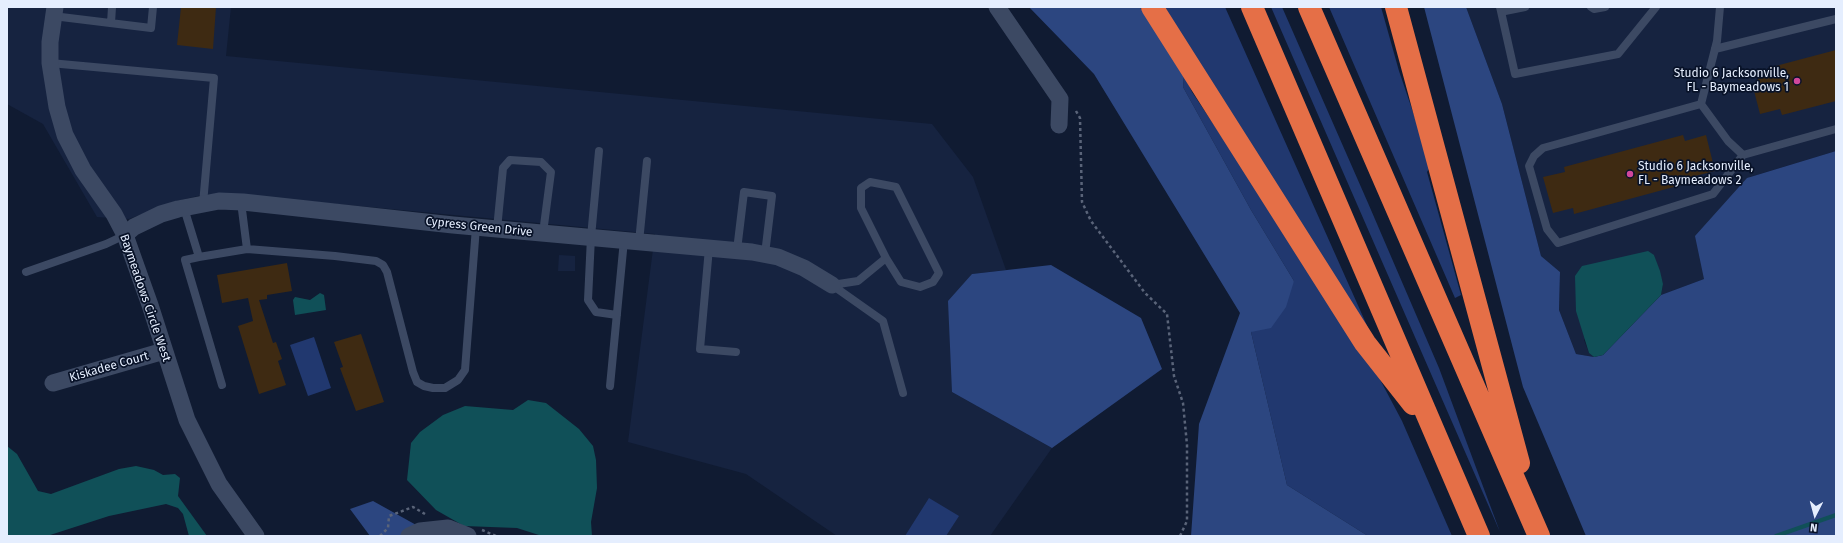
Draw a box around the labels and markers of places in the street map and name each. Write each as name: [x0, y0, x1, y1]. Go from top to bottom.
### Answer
place label: Studio 6 Jacksonville, FL - Baymeadows 1: [1674, 67, 1789, 95]
marker: Studio 6 Jacksonville, FL - Baymeadows 1: [1792, 76, 1802, 86]
place label: Studio 6 Jacksonville, FL - Baymeadows 2: [1638, 160, 1753, 188]
marker: Studio 6 Jacksonville, FL - Baymeadows 2: [1625, 169, 1635, 179]

